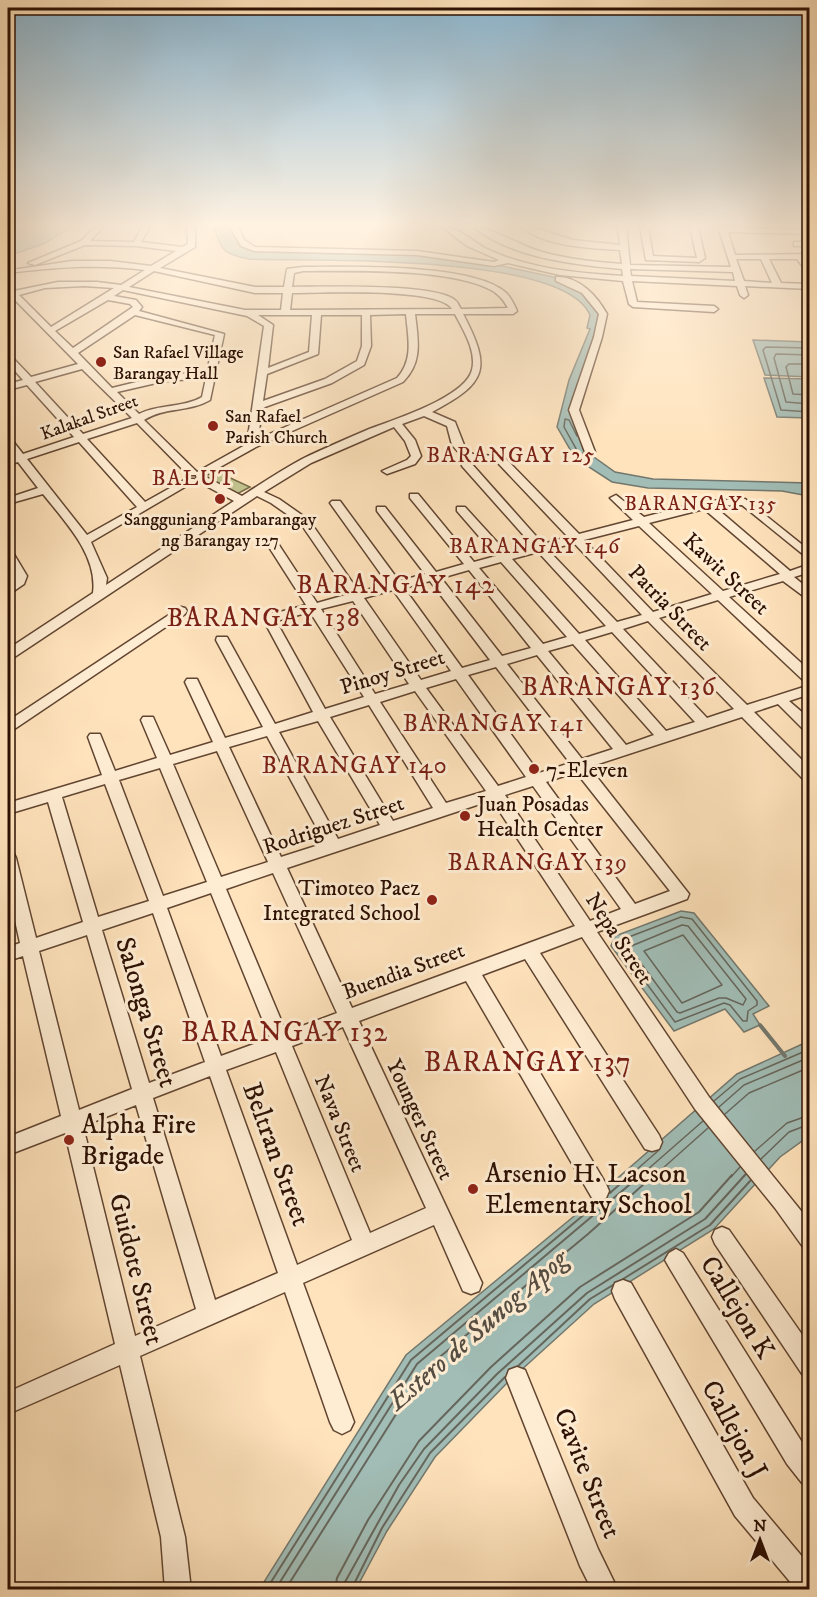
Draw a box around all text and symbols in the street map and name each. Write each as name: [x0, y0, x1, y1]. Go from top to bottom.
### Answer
place label: San Rafael Village Barangay Hall: [113, 342, 244, 385]
marker: San Rafael Village Barangay Hall: [94, 355, 108, 369]
street label: Kalakal Street: [38, 390, 141, 446]
place label: San Rafael Parish Church: [225, 406, 328, 449]
marker: San Rafael Parish Church: [206, 419, 220, 433]
district label: BARANGAY 125: [426, 442, 596, 469]
district label: BALUT: [152, 465, 236, 492]
marker: Sangguniang Pambarangay ng Barangay 127: [213, 492, 227, 506]
district label: BARANGAY 135: [624, 492, 778, 517]
place label: Sangguniang Pambarangay ng Barangay 127: [124, 509, 317, 552]
street label: Kawit Street: [677, 527, 775, 621]
district label: BARANGAY 146: [449, 533, 621, 560]
street label: Patria Street: [622, 559, 718, 657]
district label: BARANGAY 142: [296, 569, 496, 602]
district label: BARANGAY 138: [167, 602, 361, 635]
street label: Pinoy Street: [337, 644, 448, 701]
district label: BARANGAY 136: [522, 671, 716, 704]
district label: BARANGAY 141: [403, 709, 585, 739]
district label: BARANGAY 140: [262, 751, 448, 781]
place label: 7-Eleven: [546, 757, 628, 784]
marker: 7-Eleven: [527, 762, 541, 776]
street label: Rodriguez Street: [259, 790, 407, 861]
place label: Juan Posadas Health Center: [475, 791, 604, 843]
marker: Juan Posadas Health Center: [458, 809, 472, 823]
district label: BARANGAY 139: [448, 848, 628, 878]
place label: Timoteo Paez Integrated School: [263, 875, 420, 927]
street label: Nepa Street: [579, 888, 658, 990]
marker: Timoteo Paez Integrated School: [425, 893, 439, 907]
street label: Salonga Street: [107, 933, 185, 1092]
street label: Buendia Street: [339, 937, 468, 1006]
district label: BARANGAY 132: [181, 1015, 389, 1050]
district label: BARANGAY 137: [424, 1045, 632, 1080]
street label: Younger Street: [380, 1055, 459, 1184]
street label: Nava Street: [308, 1071, 371, 1176]
street label: Beltran Street: [234, 1078, 318, 1231]
place label: Alpha Fire Brigade: [81, 1108, 196, 1173]
marker: Alpha Fire Brigade: [62, 1133, 76, 1147]
place label: Arsenio H. Lacson Elementary School: [485, 1157, 692, 1222]
marker: Arsenio H. Lacson Elementary School: [466, 1182, 480, 1196]
street label: Guidote Street: [101, 1190, 171, 1349]
water label: Estero de Sunog Apog: [379, 1240, 577, 1419]
street label: Callejon K: [692, 1250, 782, 1365]
street label: Callejon J: [693, 1374, 775, 1485]
street label: Cavite Street: [546, 1403, 629, 1544]
north arrow: [730, 1510, 790, 1570]
text: N: [753, 1516, 767, 1536]

